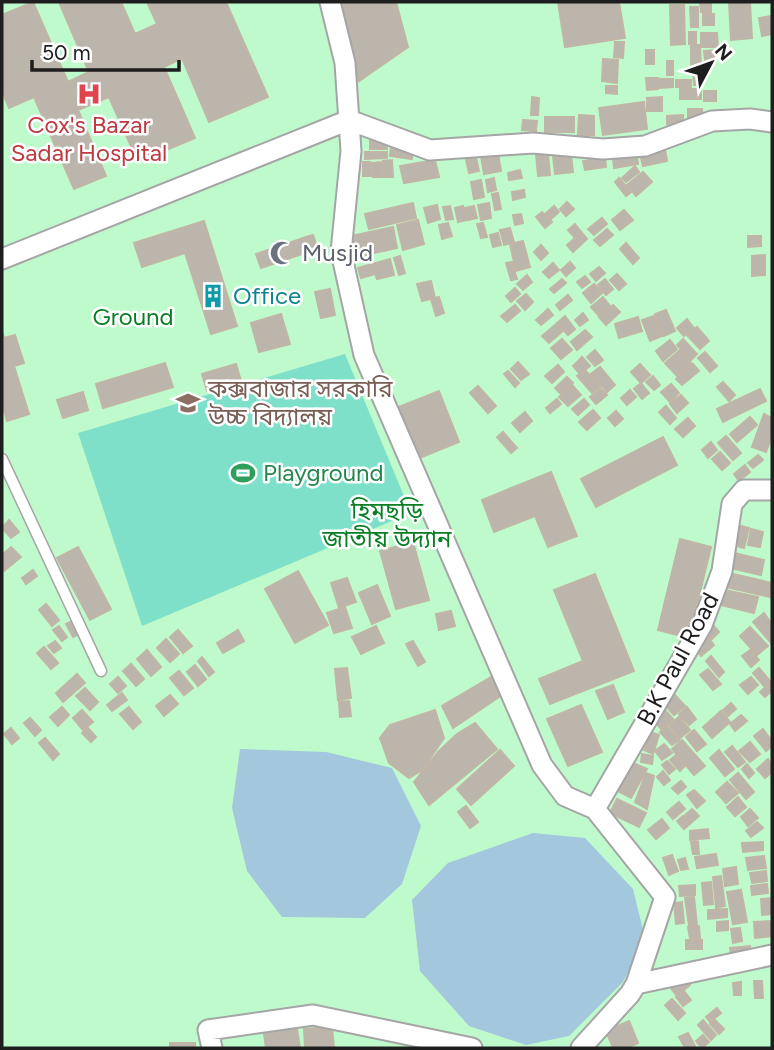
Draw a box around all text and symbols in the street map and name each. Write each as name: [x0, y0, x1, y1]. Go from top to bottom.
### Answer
scale bar: [32, 28, 178, 72]
north arrow: [676, 28, 746, 98]
text: N: [710, 39, 737, 65]
text: 50 m: [42, 40, 91, 65]
hospital icon: Cox's Bazar Sadar Hospital: [75, 80, 103, 108]
place label: Cox's Bazar Sadar Hospital: [11, 110, 167, 167]
place label: Musjid: [302, 238, 373, 267]
mosque icon: Musjid: [268, 239, 296, 267]
place label: Office: [233, 281, 301, 310]
building icon: Office: [199, 282, 227, 310]
park label: Ground: [92, 302, 174, 331]
place label: কক্সবাজার সরকারি উচ্চ বিদ্যালয়: [207, 374, 393, 431]
school or university icon: কক্সবাজার সরকারি উচ্চ বিদ্যালয়: [174, 389, 202, 417]
place label: Playground: [263, 458, 384, 487]
sports icon: Playground: [229, 459, 257, 487]
park label: হিমছড়ি জাতীয় উদ্যান: [321, 496, 452, 553]
street label: B.K Paul Road: [630, 588, 725, 730]

